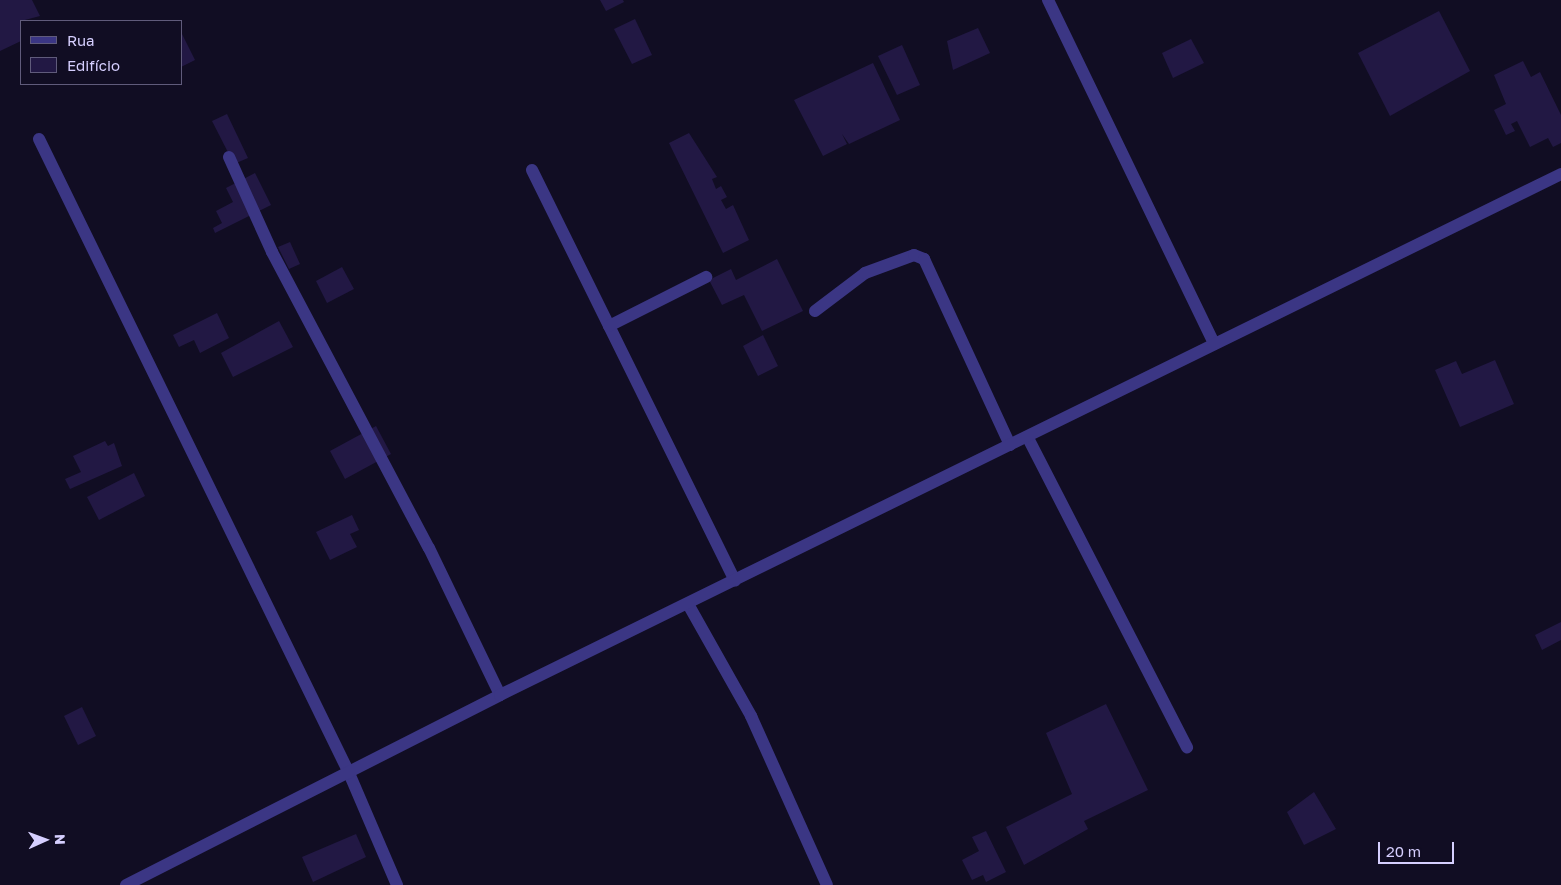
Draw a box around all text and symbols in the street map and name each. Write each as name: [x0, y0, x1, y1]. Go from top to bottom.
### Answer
legend: [20, 20, 182, 85]
text: Rua: [67, 31, 94, 49]
text: Edifício: [67, 56, 120, 74]
north arrow: [20, 815, 70, 865]
scale bar: [1381, 832, 1457, 864]
text: N: [52, 834, 69, 845]
text: 20 m: [1386, 842, 1421, 860]

